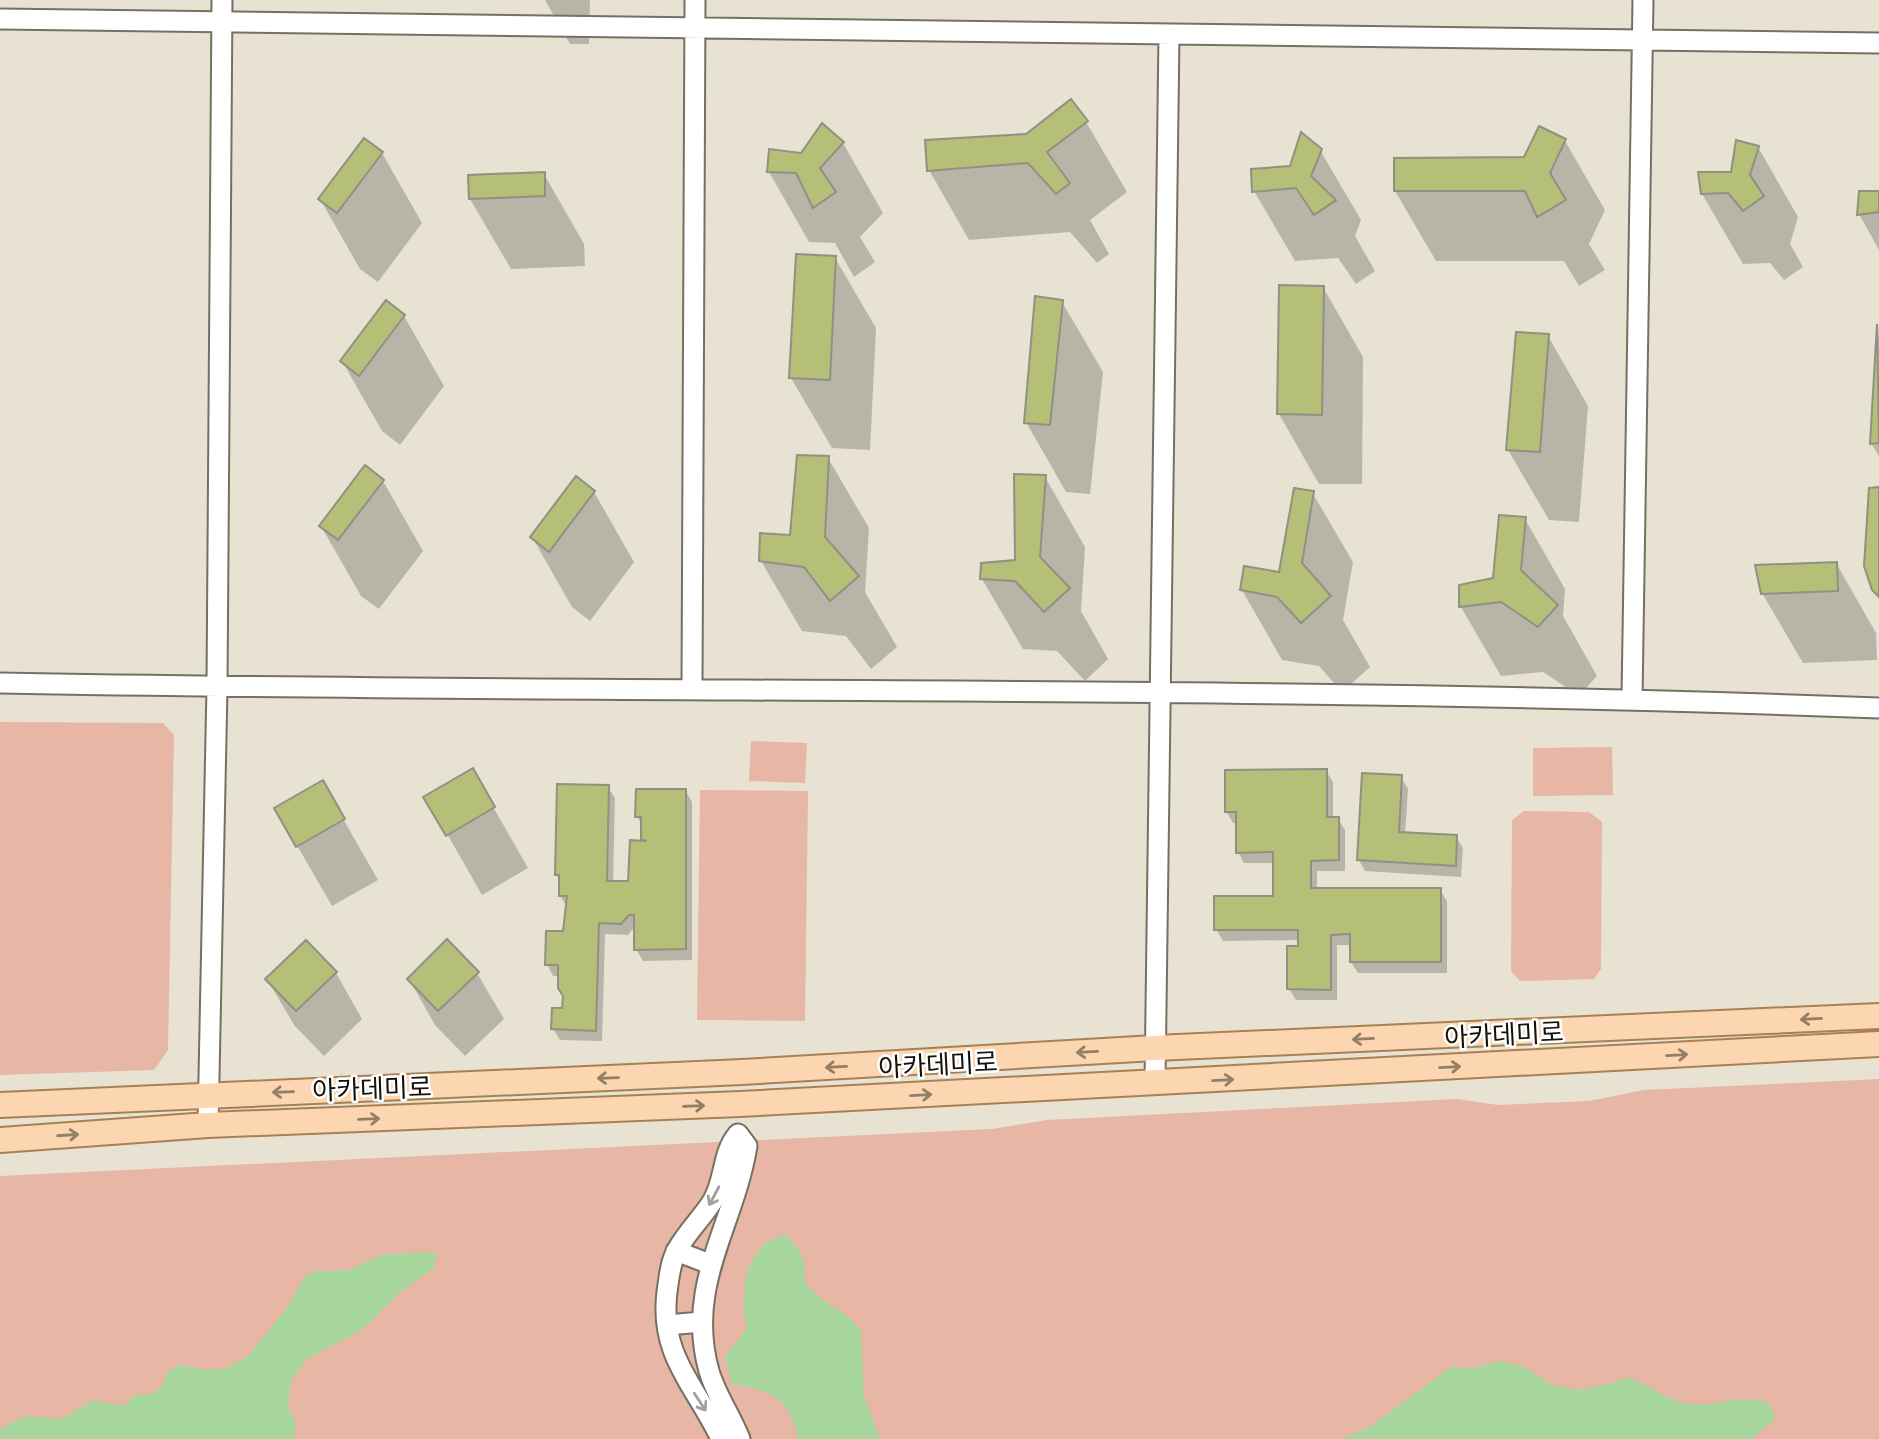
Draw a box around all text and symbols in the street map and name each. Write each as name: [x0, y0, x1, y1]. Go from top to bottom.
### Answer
one-way arrow: [1800, 1013, 1823, 1026]
street label: 아카데미로: [1443, 1016, 1565, 1054]
one-way arrow: [1352, 1032, 1375, 1045]
street label: 아카데미로: [877, 1046, 999, 1084]
one-way arrow: [1076, 1046, 1099, 1059]
one-way arrow: [1666, 1048, 1688, 1061]
one-way arrow: [825, 1061, 847, 1074]
one-way arrow: [1438, 1061, 1461, 1074]
street label: 아카데미로: [312, 1071, 432, 1107]
one-way arrow: [597, 1071, 620, 1084]
one-way arrow: [1211, 1073, 1234, 1086]
one-way arrow: [272, 1085, 295, 1098]
one-way arrow: [909, 1089, 932, 1102]
one-way arrow: [682, 1100, 705, 1113]
one-way arrow: [357, 1112, 380, 1125]
one-way arrow: [56, 1128, 79, 1141]
one-way arrow: [707, 1185, 721, 1205]
one-way arrow: [694, 1391, 708, 1411]

